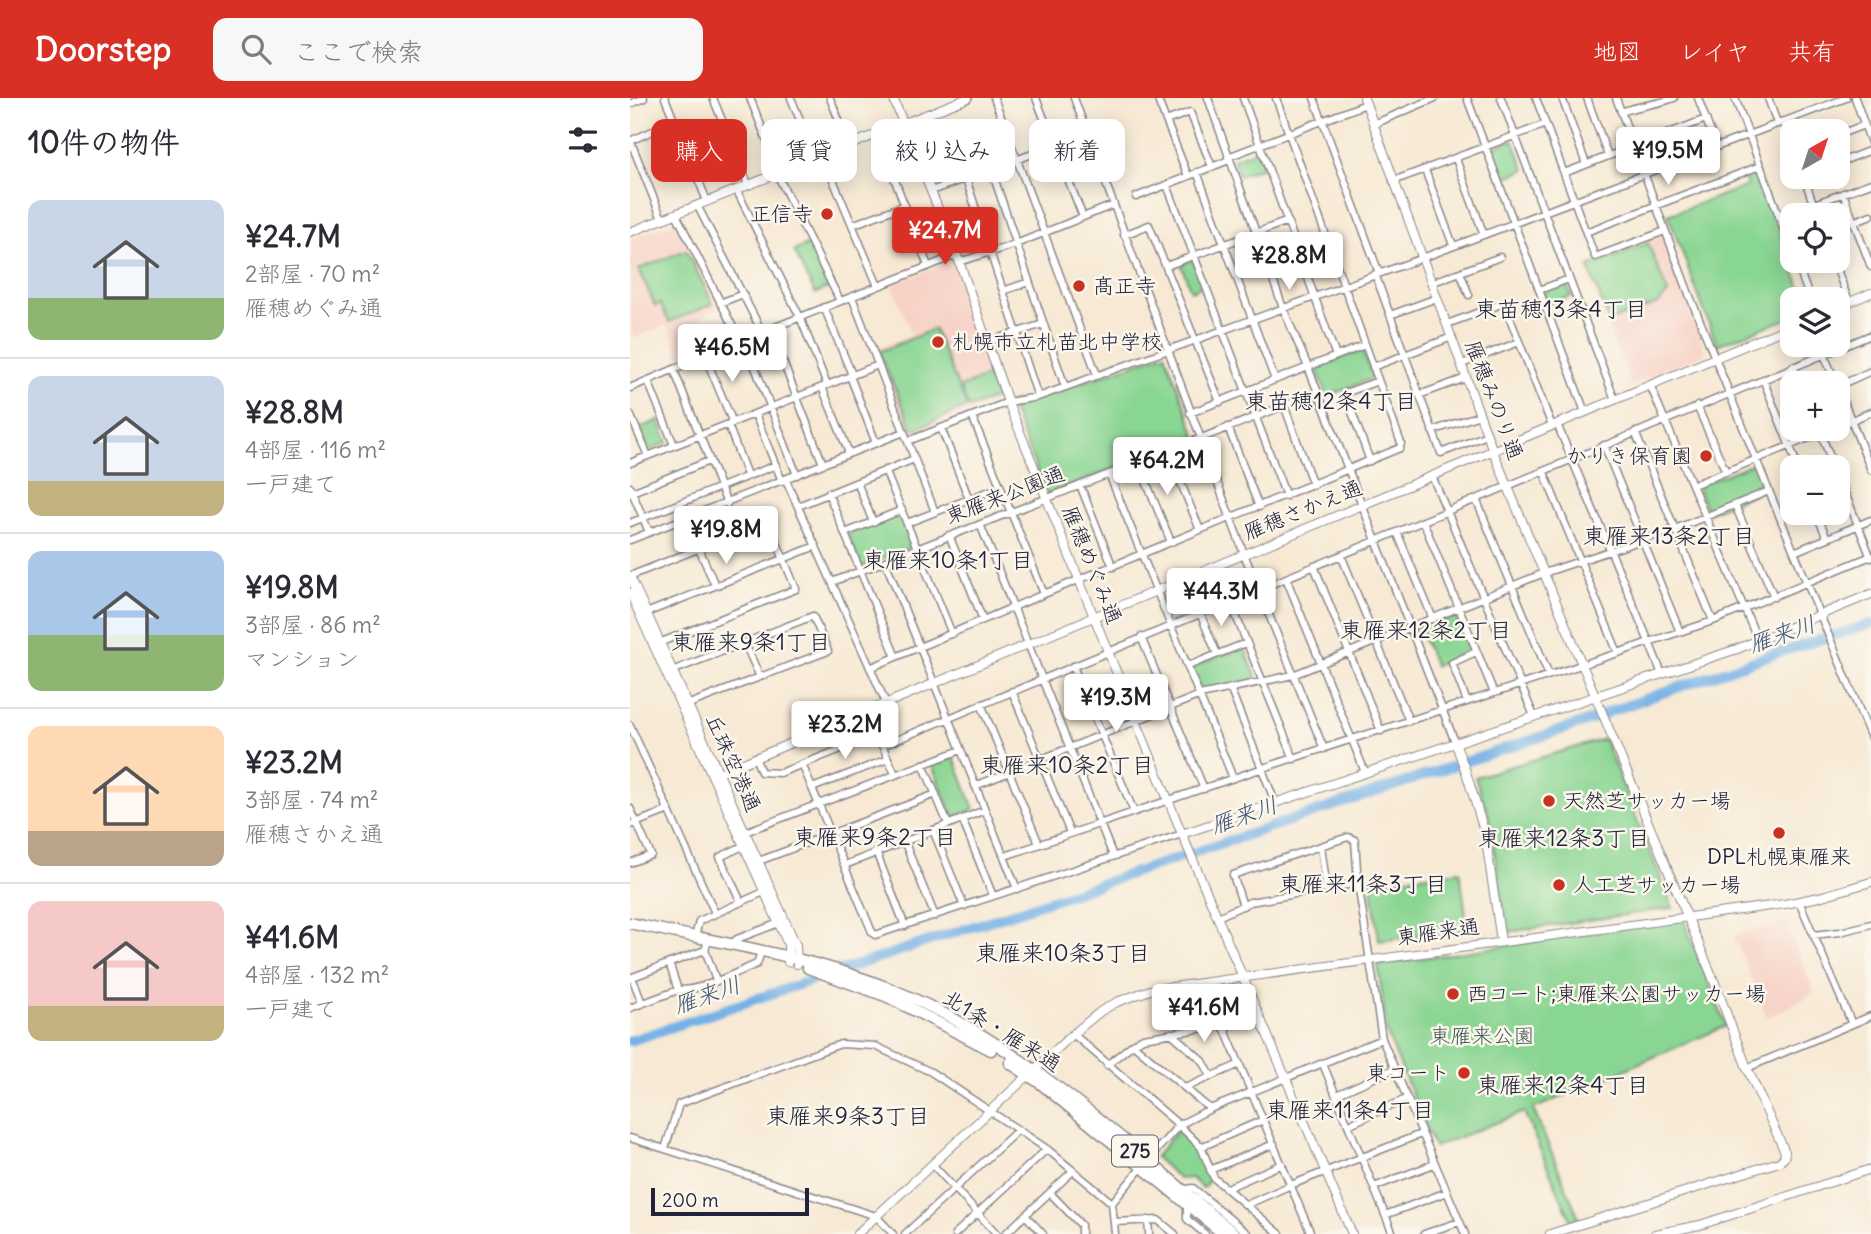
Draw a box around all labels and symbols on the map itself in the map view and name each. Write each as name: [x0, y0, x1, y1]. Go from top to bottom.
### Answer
north arrow: [1780, 119, 1850, 189]
pin: ¥19.5M: [1611, 127, 1725, 187]
place label: 正信寺: [750, 200, 813, 227]
marker: 正信寺: [819, 206, 835, 222]
pin: ¥24.7M: [888, 208, 1002, 267]
pin: ¥28.8M: [1232, 232, 1346, 292]
place label: 髙正寺: [1093, 272, 1156, 299]
marker: 髙正寺: [1071, 278, 1087, 294]
district label: 東苗穂13条4丁目: [1474, 294, 1648, 323]
pin: ¥46.5M: [675, 324, 789, 384]
place label: 札幌市立札苗北中学校: [952, 328, 1162, 355]
marker: 札幌市立札苗北中学校: [930, 334, 946, 350]
street label: 雁穂みのり通: [1459, 336, 1530, 463]
district label: 東苗穂12条4丁目: [1244, 386, 1418, 415]
pin: ¥64.2M: [1110, 438, 1224, 497]
place label: かりき保育園: [1566, 442, 1692, 469]
marker: かりき保育園: [1698, 448, 1714, 464]
street label: 東雁来公園通: [941, 459, 1068, 530]
street label: 雁穂さかえ通: [1239, 473, 1366, 546]
street label: 雁穂めぐみ通: [1057, 502, 1128, 628]
pin: ¥19.8M: [669, 506, 783, 566]
district label: 東雁来13条2丁目: [1583, 521, 1755, 550]
district label: 東雁来10条1丁目: [862, 545, 1034, 574]
pin: ¥44.3M: [1164, 568, 1278, 628]
water label: 雁来川: [1744, 609, 1819, 658]
district label: 東雁来12条2丁目: [1340, 615, 1512, 644]
district label: 東雁来9条1丁目: [671, 627, 831, 656]
pin: ¥19.3M: [1059, 674, 1173, 734]
pin: ¥23.2M: [788, 702, 902, 761]
street label: 丘珠空港通: [700, 709, 767, 816]
district label: 東雁来10条2丁目: [980, 750, 1154, 779]
place label: 天然芝サッカー場: [1563, 787, 1731, 814]
water label: 雁来川: [1206, 790, 1281, 839]
marker: 天然芝サッカー場: [1541, 793, 1557, 809]
district label: 東雁来9条2丁目: [793, 822, 957, 851]
district label: 東雁来12条3丁目: [1478, 823, 1650, 852]
marker: DPL札幌東雁来: [1771, 825, 1787, 841]
place label: DPL札幌東雁来: [1707, 843, 1851, 870]
district label: 東雁来11条3丁目: [1278, 869, 1448, 898]
place label: 人工芝サッカー場: [1573, 871, 1741, 898]
marker: 人工芝サッカー場: [1551, 877, 1567, 893]
street label: 東雁来通: [1394, 912, 1481, 951]
district label: 東雁来10条3丁目: [975, 938, 1151, 967]
water label: 雁来川: [669, 970, 744, 1019]
place label: 西コート;東雁来公園サッカー場: [1467, 980, 1766, 1007]
street label: 北1条・雁来通: [938, 984, 1066, 1078]
pin: ¥41.6M: [1147, 984, 1261, 1044]
marker: 西コート;東雁来公園サッカー場: [1445, 986, 1461, 1002]
park label: 東雁来公園: [1430, 1022, 1535, 1049]
place label: 東コート: [1366, 1059, 1450, 1086]
marker: 東コート: [1456, 1065, 1472, 1081]
district label: 東雁来12条4丁目: [1476, 1070, 1650, 1099]
district label: 東雁来11条4丁目: [1265, 1095, 1435, 1124]
district label: 東雁来9条3丁目: [766, 1101, 930, 1130]
road number: 275: [1112, 1135, 1158, 1166]
scale bar: [651, 1185, 808, 1217]

